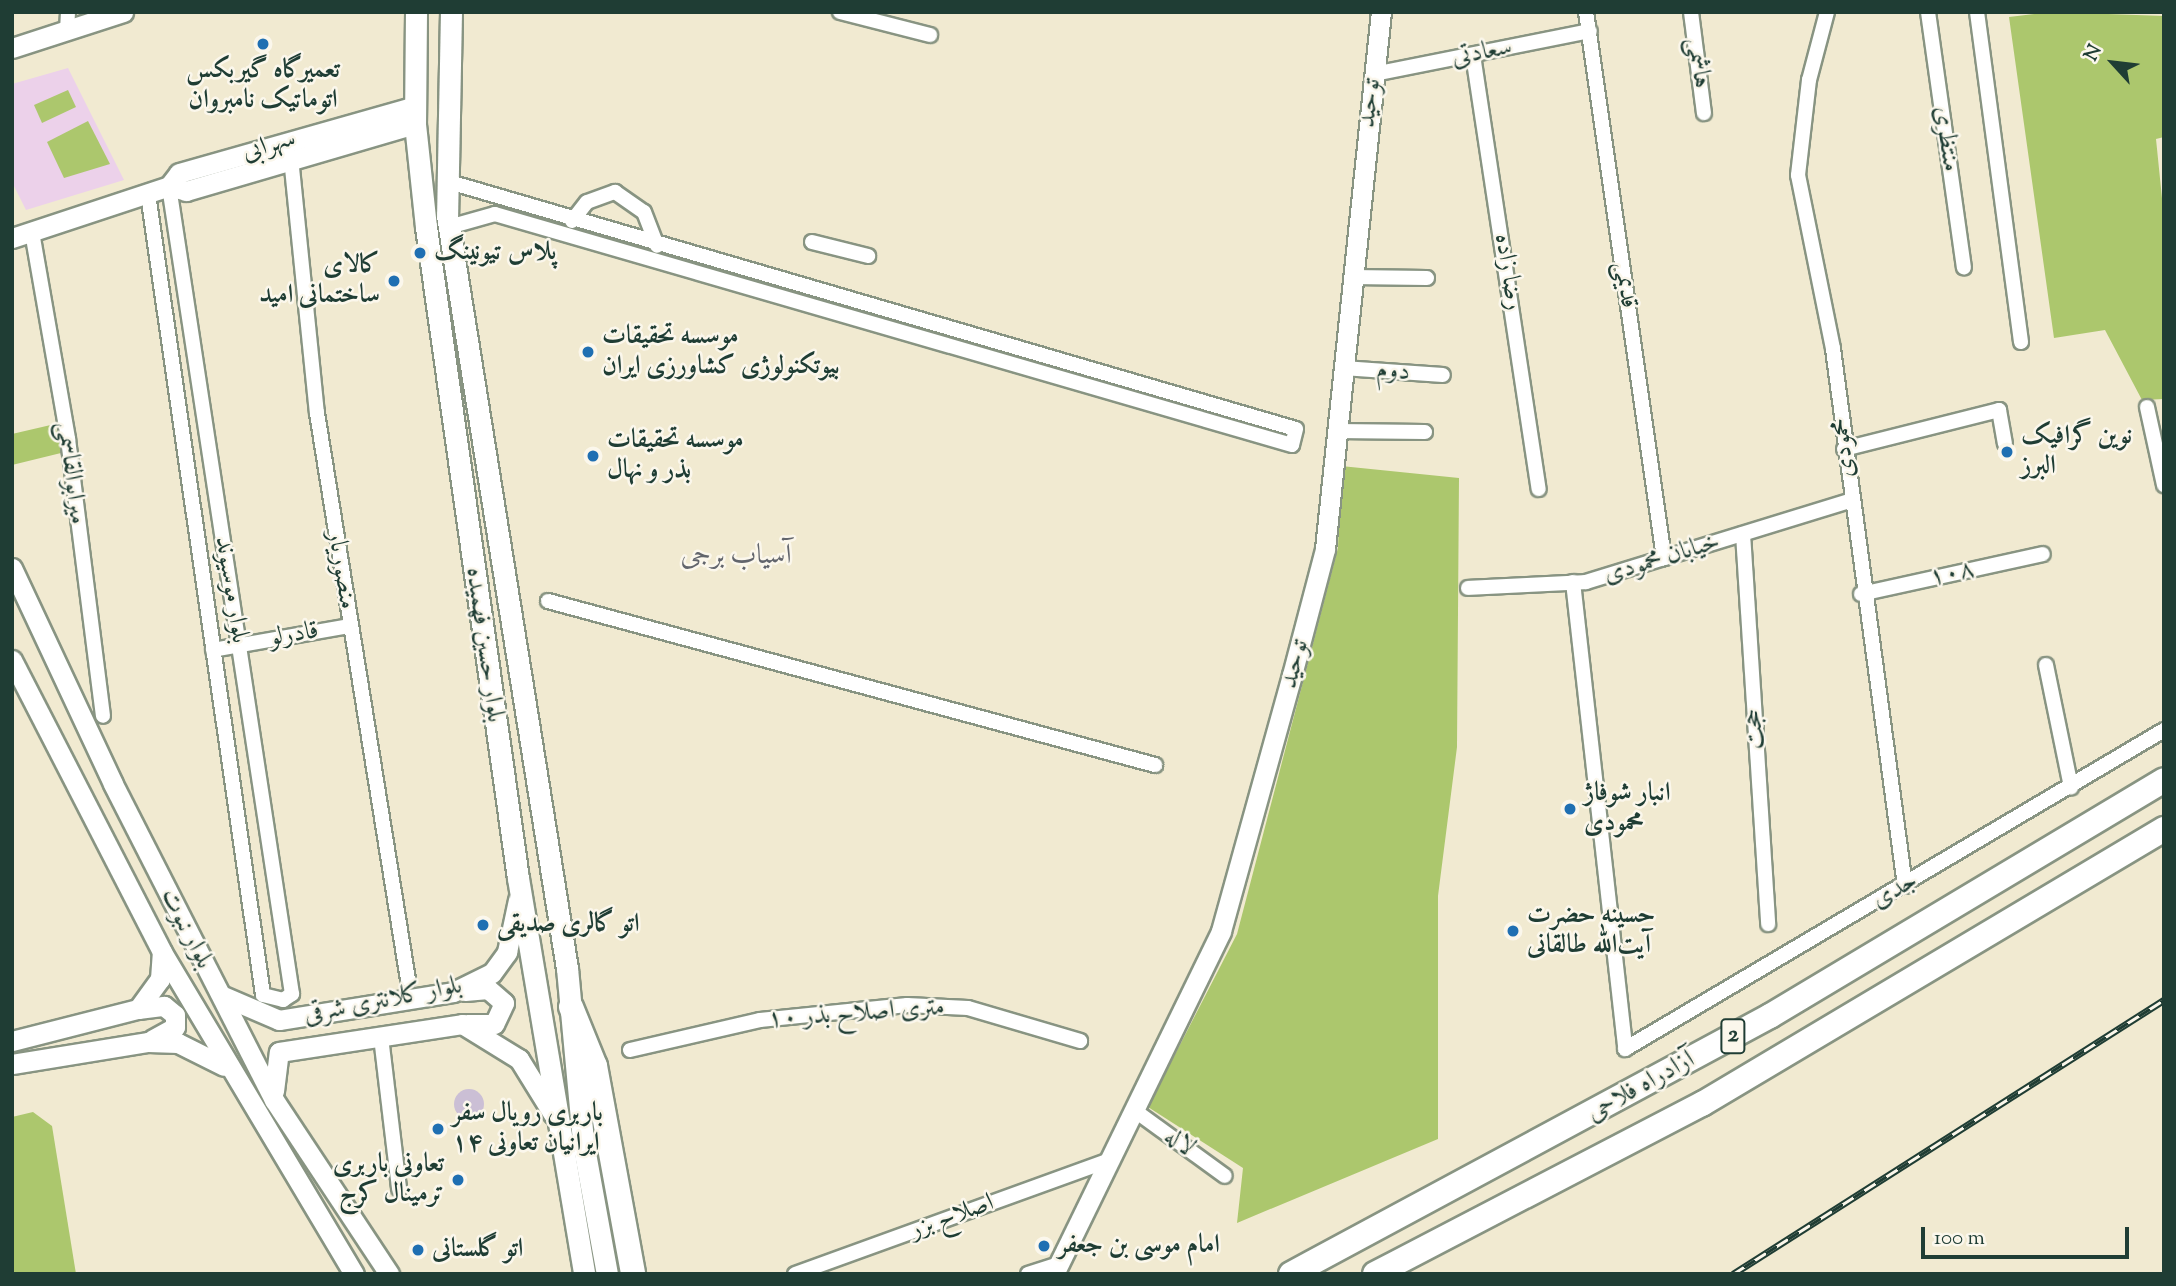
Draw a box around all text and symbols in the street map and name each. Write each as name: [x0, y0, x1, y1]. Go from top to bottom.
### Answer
north arrow: [2078, 28, 2148, 98]
street label: سعادتی: [1449, 32, 1515, 74]
marker: تعمیرگاه گیربکس اتوماتیک نامبروان: [255, 36, 271, 52]
street label: هاشمی: [1679, 36, 1717, 90]
text: N: [2078, 40, 2109, 66]
place label: تعمیرگاه گیربکس اتوماتیک نامبروان: [186, 55, 340, 116]
street label: توحید: [1351, 77, 1389, 129]
street label: منتظری: [1926, 104, 1966, 174]
street label: سهرابی: [238, 123, 300, 169]
street label: رضا زاده: [1487, 231, 1529, 313]
place label: پلاس تیونینگ: [434, 237, 556, 269]
marker: پلاس تیونینگ: [412, 245, 428, 261]
place label: کالای ساختمانی امید: [259, 250, 380, 312]
street label: قدیمی: [1606, 260, 1644, 310]
marker: کالای ساختمانی امید: [386, 273, 402, 289]
place label: موسسه تحقیقات بیوتکنولوژی کشاورزی ایران: [602, 321, 840, 382]
marker: موسسه تحقیقات بیوتکنولوژی کشاورزی ایران: [580, 344, 596, 360]
street label: دوم: [1375, 355, 1411, 389]
street label: محمودی: [1825, 417, 1863, 479]
street label: میرابوالقاسمی: [49, 420, 93, 526]
place label: نوین گرافیک البرز: [2021, 421, 2132, 482]
place label: موسسه تحقیقات بذر و نهال: [607, 425, 744, 486]
marker: نوین گرافیک البرز: [1999, 444, 2015, 460]
marker: موسسه تحقیقات بذر و نهال: [585, 448, 601, 464]
street label: خیابان محمودی: [1600, 527, 1724, 591]
street label: منصوریار: [319, 529, 363, 611]
street label: بلوار موسیوند: [207, 534, 255, 646]
district label: آسیاب برجی: [681, 539, 791, 573]
street label: ۱۰۸: [1926, 554, 1978, 594]
street label: بلوار حسین فهمیده: [458, 565, 510, 725]
street label: قادرلو: [267, 616, 321, 654]
street label: توحید: [1274, 636, 1316, 692]
street label: حجت: [1738, 707, 1772, 751]
place label: انبار شوفاژ محمودی: [1584, 778, 1671, 840]
marker: انبار شوفاژ محمودی: [1562, 801, 1578, 817]
street label: جدی: [1866, 866, 1924, 916]
street label: بلوار نبوت: [153, 884, 219, 974]
place label: حسینه حضرت آیت‌الله طالقانی: [1527, 900, 1656, 962]
place label: اتو گالری صدیقی: [497, 909, 640, 941]
marker: اتو گالری صدیقی: [475, 917, 491, 933]
marker: حسینه حضرت آیت‌الله طالقانی: [1505, 923, 1521, 939]
street label: بلوار کلانتری شرقی: [301, 970, 465, 1032]
street label: ۱۰ متری اصلاح بذر: [766, 992, 946, 1036]
road number: 2: [1719, 1016, 1747, 1056]
street label: آزادراه فلاحی: [1582, 1045, 1700, 1129]
place label: باربری رویال سفر ایرانیان تعاونی ۱۴: [452, 1098, 603, 1160]
marker: باربری رویال سفر ایرانیان تعاونی ۱۴: [430, 1121, 446, 1137]
street label: لاله: [1157, 1121, 1201, 1165]
place label: تعاونی باربری ترمینال کرج: [333, 1149, 444, 1210]
marker: تعاونی باربری ترمینال کرج: [450, 1172, 466, 1188]
street label: اصلاح بزر: [906, 1187, 998, 1247]
scale bar: [1924, 1212, 2132, 1256]
text: 100 m: [1934, 1224, 1985, 1254]
place label: امام موسی بن جعفر: [1058, 1230, 1220, 1262]
place label: اتو گلستانی: [432, 1234, 523, 1266]
marker: امام موسی بن جعفر: [1036, 1238, 1052, 1254]
marker: اتو گلستانی: [410, 1242, 426, 1258]

